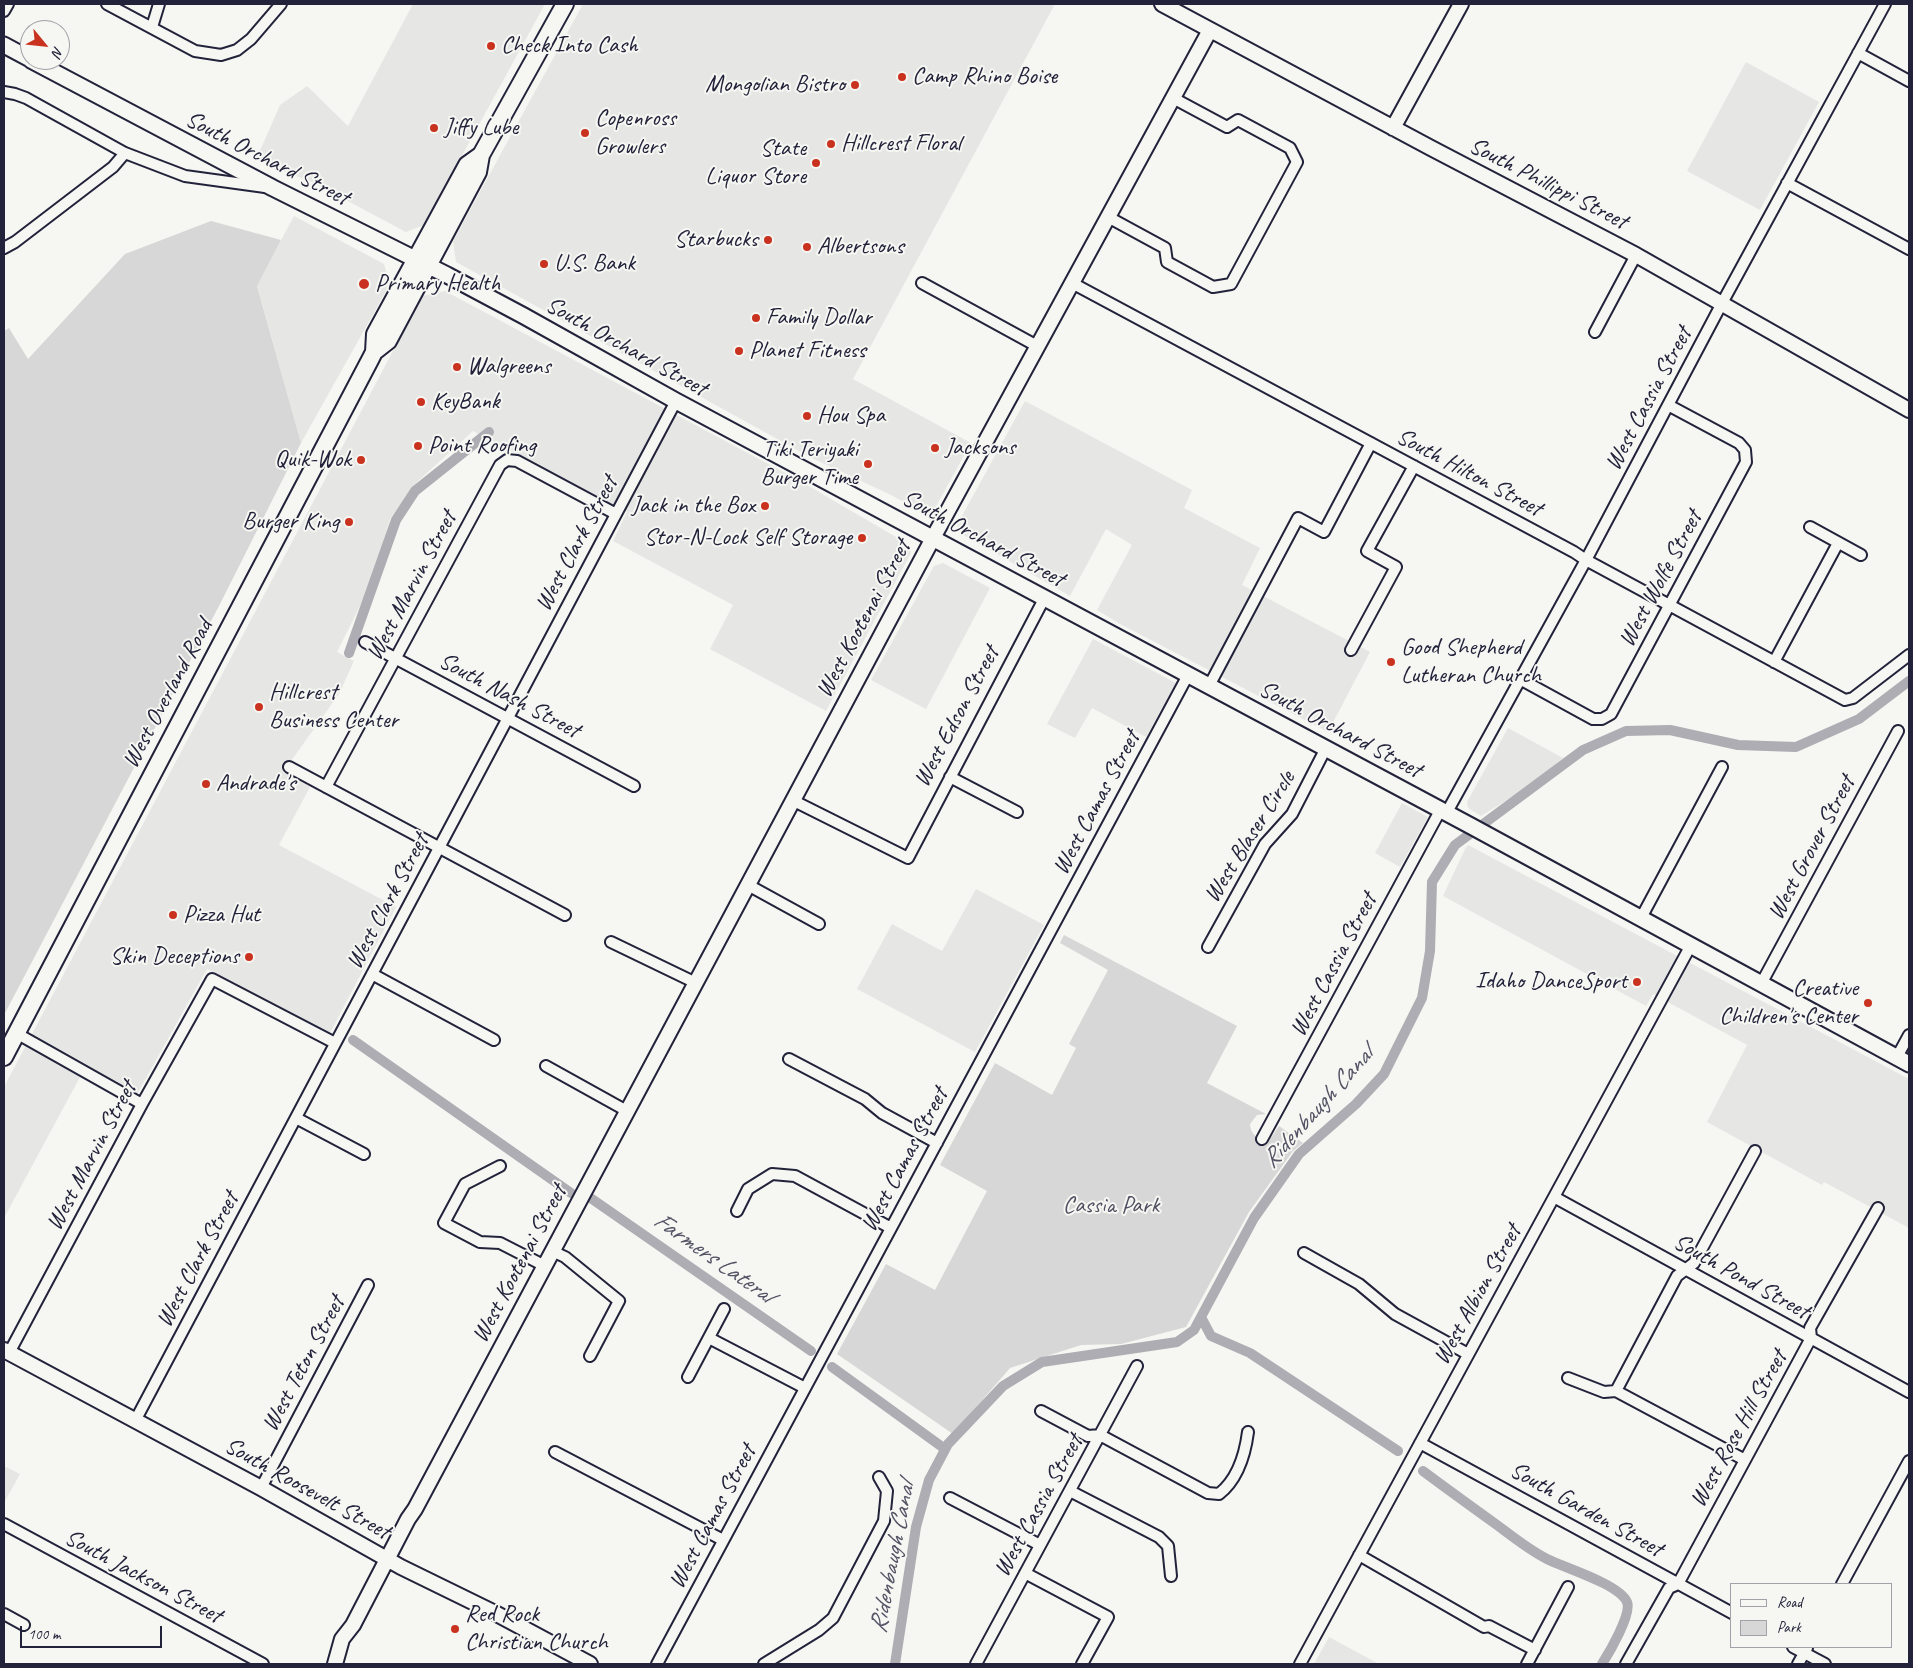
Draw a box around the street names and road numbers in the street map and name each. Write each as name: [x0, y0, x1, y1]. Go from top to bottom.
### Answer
street label: South Orchard Street: [180, 105, 354, 213]
street label: South Phillippi Street: [1464, 132, 1632, 236]
street label: South Orchard Street: [540, 291, 712, 403]
street label: West Cassia Street: [1599, 323, 1699, 475]
street label: South Hilton Street: [1391, 422, 1547, 524]
street label: West Clark Street: [529, 472, 625, 616]
street label: South Orchard Street: [897, 484, 1069, 594]
street label: West Marvin Street: [361, 506, 463, 666]
street label: West Wolfe Street: [1613, 506, 1709, 652]
street label: West Kootenai Street: [810, 535, 918, 703]
street label: West Overland Road: [117, 615, 219, 773]
street label: West Edson Street: [908, 642, 1006, 792]
street label: South Nash Street: [434, 647, 584, 745]
street label: South Orchard Street: [1254, 675, 1426, 785]
street label: West Camas Street: [1047, 726, 1147, 880]
street label: West Blaser Circle: [1198, 766, 1302, 908]
street label: West Grover Street: [1762, 771, 1862, 925]
street label: West Clark Street: [340, 830, 436, 974]
street label: West Cassia Street: [1284, 889, 1384, 1041]
street label: West Marvin Street: [41, 1076, 143, 1236]
street label: West Camas Street: [855, 1083, 955, 1237]
street label: West Kootenai Street: [466, 1180, 574, 1348]
street label: West Clark Street: [150, 1188, 246, 1332]
street label: West Albion Street: [1428, 1220, 1528, 1370]
street label: South Pond Street: [1668, 1228, 1814, 1326]
street label: West Teton Street: [256, 1291, 352, 1437]
street label: West Rose Hill Street: [1684, 1346, 1794, 1512]
street label: West Cassia Street: [988, 1430, 1090, 1582]
street label: South Roosevelt Street: [219, 1432, 395, 1546]
street label: West Camas Street: [663, 1440, 763, 1594]
street label: South Garden Street: [1505, 1456, 1667, 1564]
street label: South Jackson Street: [59, 1523, 227, 1631]

